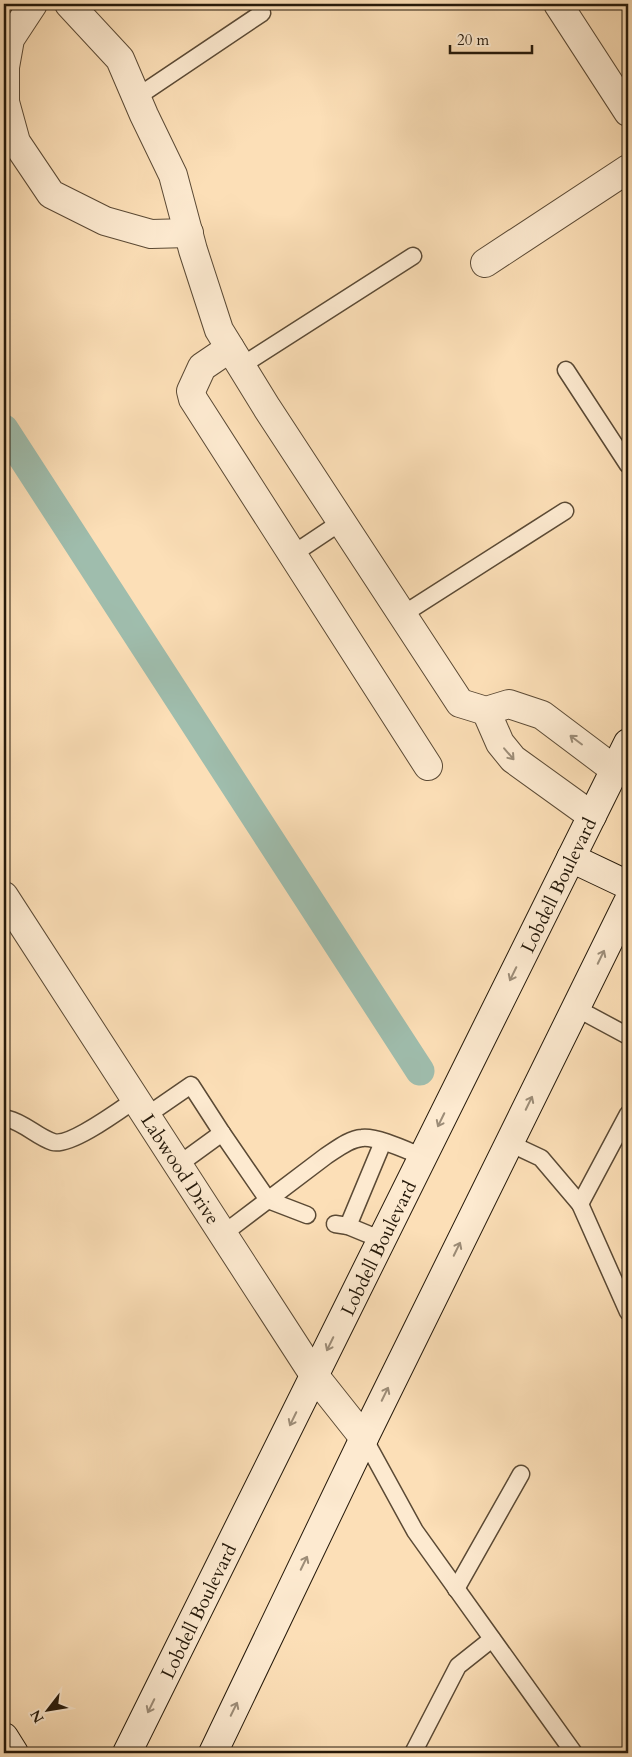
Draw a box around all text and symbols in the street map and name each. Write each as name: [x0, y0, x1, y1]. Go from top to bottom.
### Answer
scale bar: [450, 22, 532, 54]
text: 20 m: [457, 30, 489, 50]
one-way arrow: [569, 735, 583, 745]
one-way arrow: [503, 747, 514, 760]
street label: Lobdell Boulevard: [515, 813, 603, 957]
one-way arrow: [597, 950, 606, 965]
one-way arrow: [508, 967, 518, 982]
one-way arrow: [525, 1096, 534, 1111]
street label: Labwood Drive: [135, 1109, 226, 1230]
one-way arrow: [436, 1112, 445, 1127]
street label: Lobdell Boulevard: [335, 1176, 423, 1320]
one-way arrow: [452, 1241, 462, 1256]
one-way arrow: [325, 1336, 334, 1351]
one-way arrow: [380, 1387, 390, 1402]
one-way arrow: [288, 1411, 297, 1426]
street label: Lobdell Boulevard: [155, 1539, 243, 1683]
one-way arrow: [300, 1556, 309, 1571]
north arrow: [22, 1684, 72, 1734]
one-way arrow: [146, 1698, 155, 1713]
one-way arrow: [229, 1702, 239, 1717]
text: N: [26, 1706, 49, 1727]

